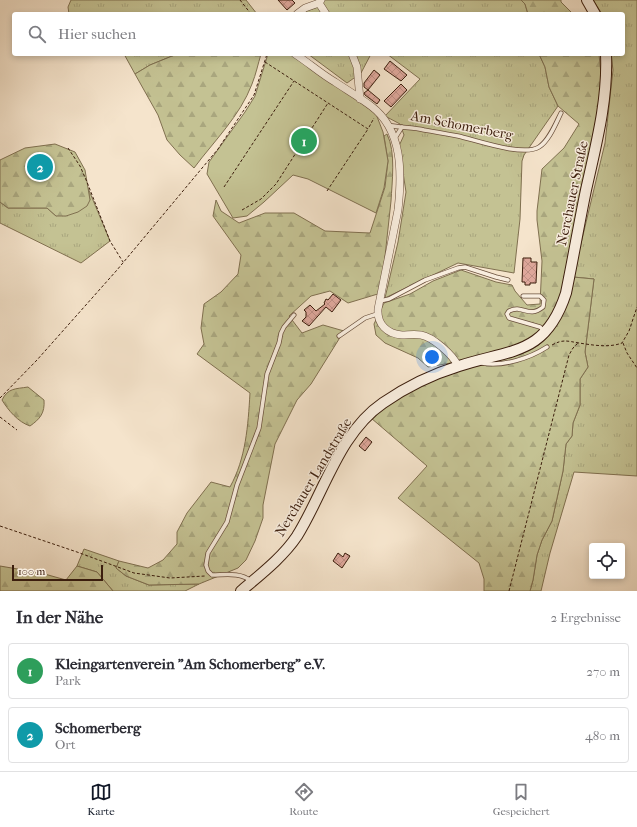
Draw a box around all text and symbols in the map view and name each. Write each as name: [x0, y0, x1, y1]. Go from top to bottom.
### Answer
search box: [12, 12, 625, 56]
icon: search: [26, 23, 48, 45]
text: Hier suchen: [58, 25, 136, 43]
street label: Am Schomerberg: [408, 107, 515, 144]
pin: 1: [291, 126, 317, 156]
street label: Nerchauer Straße: [553, 139, 592, 247]
pin: 2: [27, 152, 53, 182]
your location: [422, 347, 442, 367]
street label: Nerchauer Landstraße: [271, 415, 356, 540]
map controls: [589, 543, 625, 579]
button: locate: [589, 543, 625, 579]
scale bar: [12, 563, 103, 582]
text: 100 m: [18, 565, 46, 578]
text: In der Nähe: [16, 607, 103, 627]
text: 2 Ergebnisse: [551, 610, 621, 625]
text: Kleingartenverein "Am Schomerberg" e.V.: [55, 655, 325, 673]
text: 1: [28, 664, 32, 679]
text: 270 m: [586, 664, 620, 679]
text: Park: [55, 673, 81, 688]
text: Schomerberg: [55, 719, 141, 737]
text: 2: [27, 728, 33, 743]
text: 480 m: [585, 728, 620, 743]
text: Ort: [55, 737, 76, 752]
tab: Karte: [87, 781, 115, 818]
tab: Route: [289, 781, 318, 818]
tab: Gespeichert: [493, 781, 550, 818]

